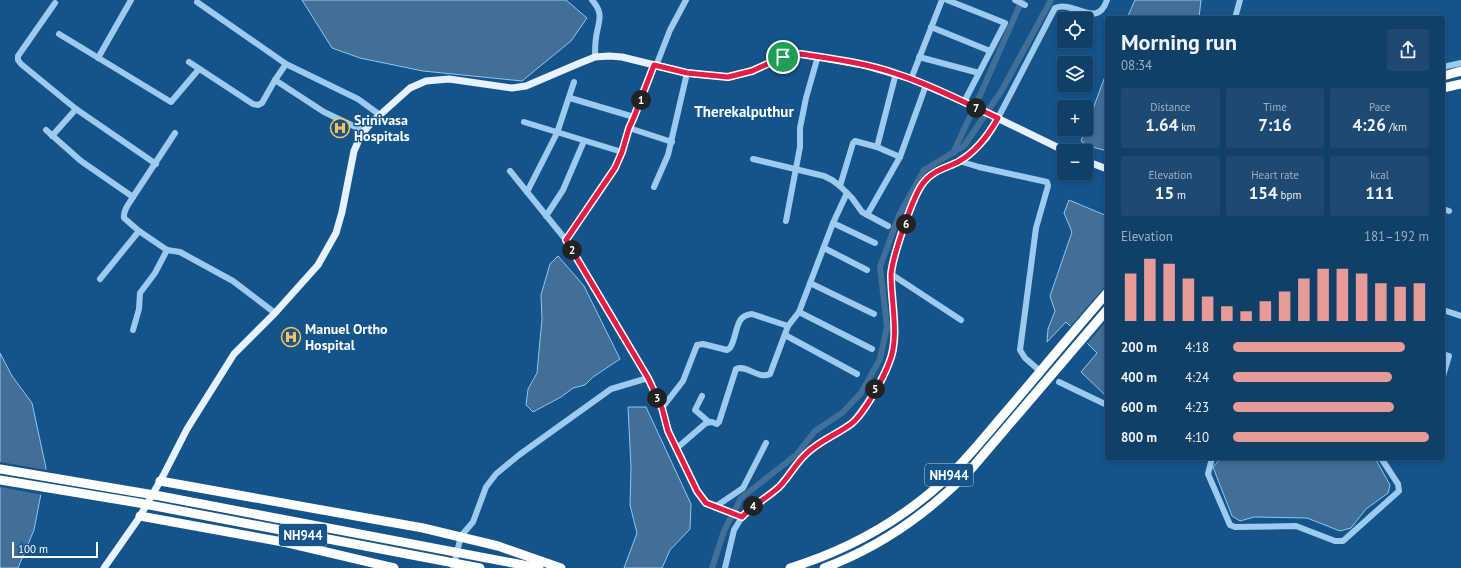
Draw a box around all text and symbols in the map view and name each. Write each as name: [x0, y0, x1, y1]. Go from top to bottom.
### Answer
map controls: [1057, 12, 1093, 180]
button: locate: [1057, 12, 1093, 48]
text: Morning run: [1121, 28, 1237, 56]
button: share: [1387, 29, 1429, 71]
pin: [766, 40, 800, 74]
icon: arrive: [772, 46, 794, 68]
button: layers: [1057, 56, 1093, 92]
text: 08:34: [1121, 57, 1152, 74]
pin: 1: [631, 90, 651, 110]
text: 1: [638, 93, 644, 107]
pin: 7: [966, 98, 986, 118]
button: +: [1057, 100, 1093, 136]
text: Distance: [1150, 100, 1190, 114]
text: Time: [1263, 100, 1287, 114]
text: Pace: [1369, 100, 1390, 114]
text: 7: [973, 101, 979, 115]
district label: Therekalputhur: [694, 102, 794, 121]
place label: Srinivasa Hospitals: [354, 111, 410, 145]
text: 1.64: [1145, 114, 1178, 136]
text: 7:16: [1258, 114, 1292, 136]
text: 4:26: [1352, 114, 1386, 136]
hospital icon: Srinivasa Hospitals: [329, 117, 351, 139]
text: km: [1178, 120, 1195, 134]
text: /km: [1386, 120, 1407, 134]
button: −: [1057, 144, 1093, 180]
text: Elevation: [1148, 168, 1192, 182]
text: Heart rate: [1251, 168, 1299, 182]
text: kcal: [1370, 168, 1389, 182]
text: 15: [1155, 182, 1174, 204]
text: 154: [1249, 182, 1278, 204]
text: 111: [1365, 182, 1394, 204]
text: m: [1174, 188, 1186, 202]
text: bpm: [1278, 188, 1301, 202]
pin: 6: [896, 214, 916, 234]
text: 6: [903, 217, 909, 231]
text: Elevation: [1121, 228, 1173, 245]
text: 181–192 m: [1364, 228, 1429, 245]
pin: 2: [562, 240, 582, 260]
text: 2: [569, 243, 575, 257]
place label: Manuel Ortho Hospital: [305, 320, 388, 354]
hospital icon: Manuel Ortho Hospital: [280, 326, 302, 348]
text: 200 m: [1121, 339, 1157, 356]
text: 4:18: [1185, 339, 1209, 356]
text: 400 m: [1121, 369, 1157, 386]
text: 4:24: [1185, 369, 1209, 386]
pin: 5: [865, 379, 885, 399]
text: 5: [872, 382, 878, 396]
pin: 3: [647, 388, 667, 408]
text: 3: [654, 391, 660, 405]
text: 600 m: [1121, 399, 1157, 416]
text: 4:23: [1185, 399, 1209, 416]
text: 800 m: [1121, 429, 1157, 446]
text: 4:10: [1185, 429, 1209, 446]
road number: NH944: [925, 464, 973, 486]
pin: 4: [743, 496, 763, 516]
text: 4: [750, 499, 756, 513]
road number: NH944: [279, 524, 327, 546]
scale bar: [12, 540, 98, 559]
text: 100 m: [18, 542, 48, 556]

